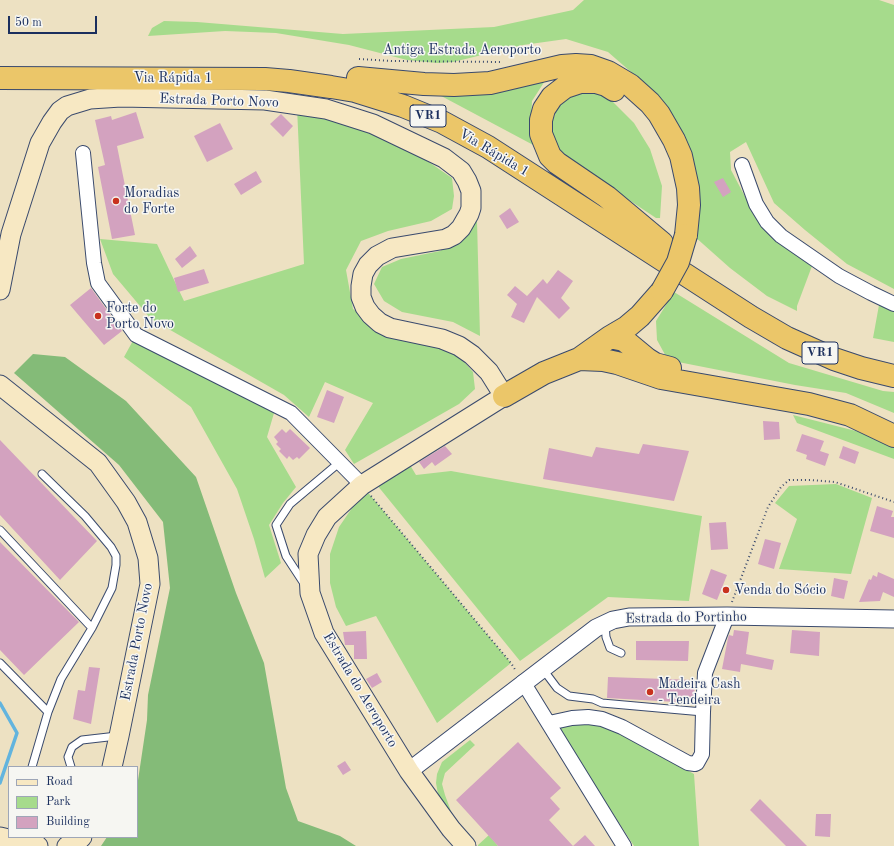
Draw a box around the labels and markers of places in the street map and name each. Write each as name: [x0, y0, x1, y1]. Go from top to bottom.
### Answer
place label: Moradias do Forte: [124, 185, 179, 218]
marker: Moradias do Forte: [111, 196, 121, 206]
place label: Forte do Porto Novo: [106, 300, 174, 332]
marker: Forte do Porto Novo: [93, 311, 103, 321]
place label: Venda do Sócio: [734, 582, 826, 598]
marker: Venda do Sócio: [721, 585, 731, 595]
place label: Madeira Cash - Tendeira: [658, 676, 741, 708]
marker: Madeira Cash - Tendeira: [645, 687, 655, 697]

